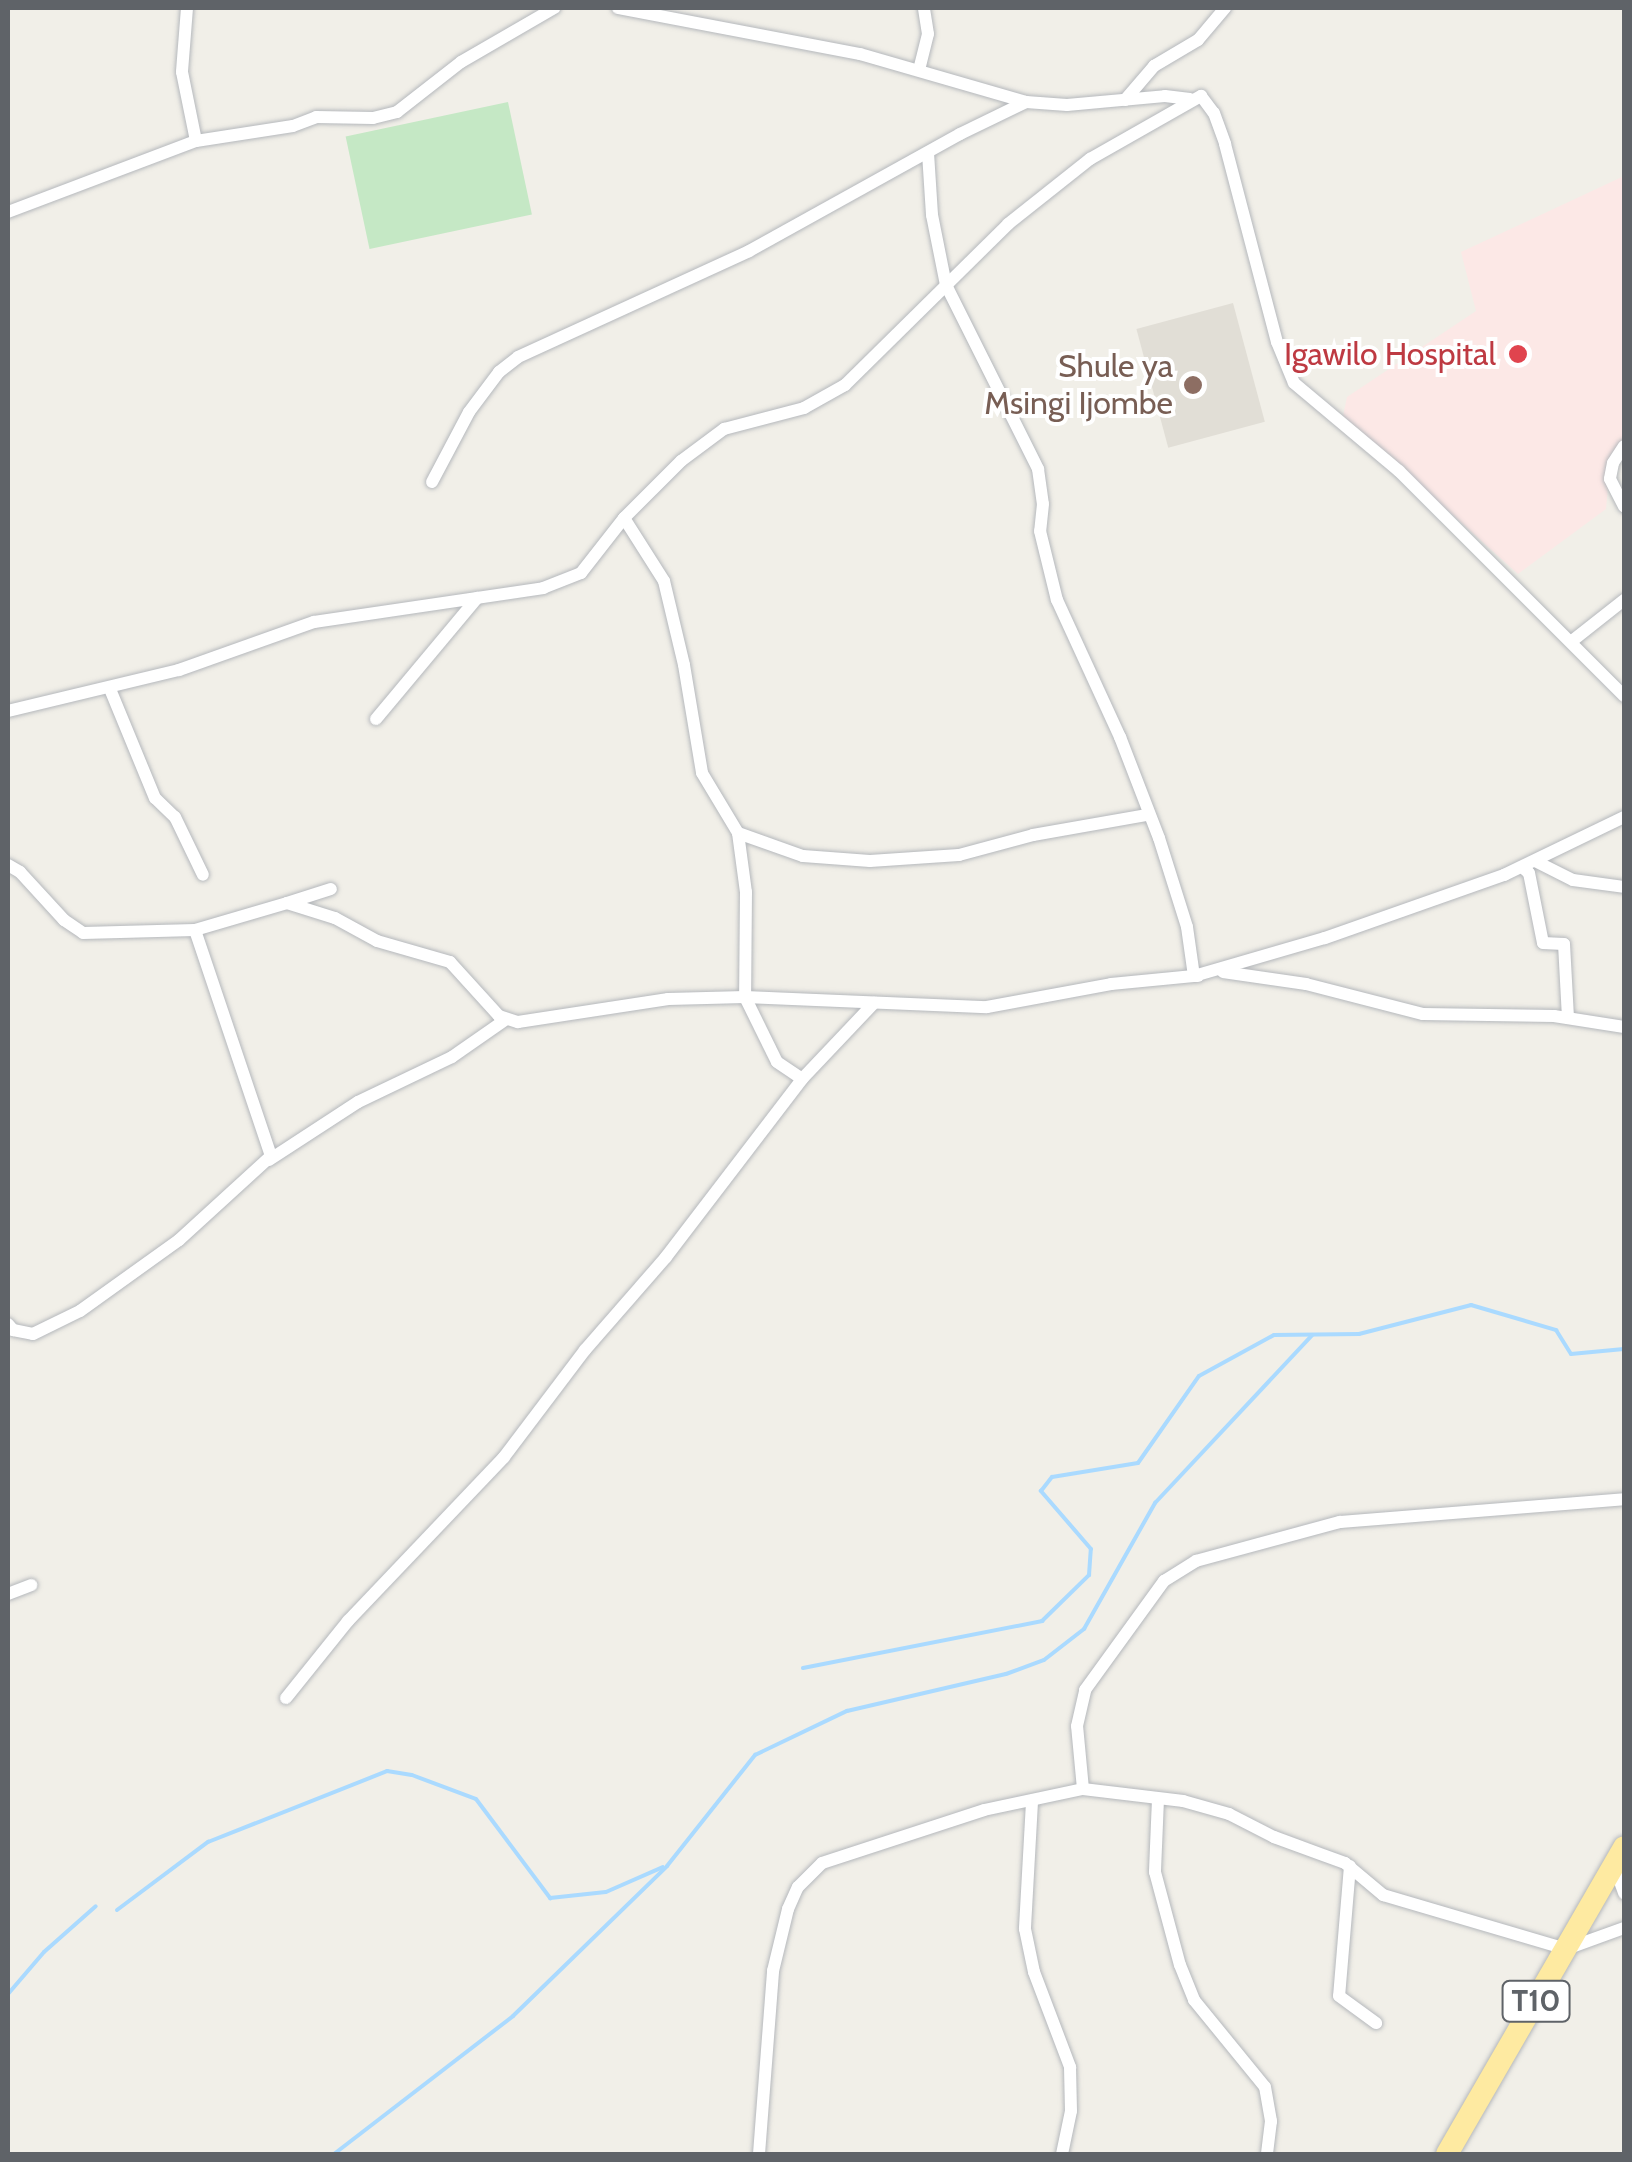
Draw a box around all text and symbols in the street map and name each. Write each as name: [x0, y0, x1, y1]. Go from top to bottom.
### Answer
place label: Igawilo Hospital: [1284, 335, 1496, 373]
marker: Igawilo Hospital: [1505, 341, 1531, 367]
place label: Shule ya Msingi Ijombe: [984, 348, 1173, 423]
marker: Shule ya Msingi Ijombe: [1182, 374, 1204, 396]
road number: T10: [1501, 1976, 1571, 2026]

